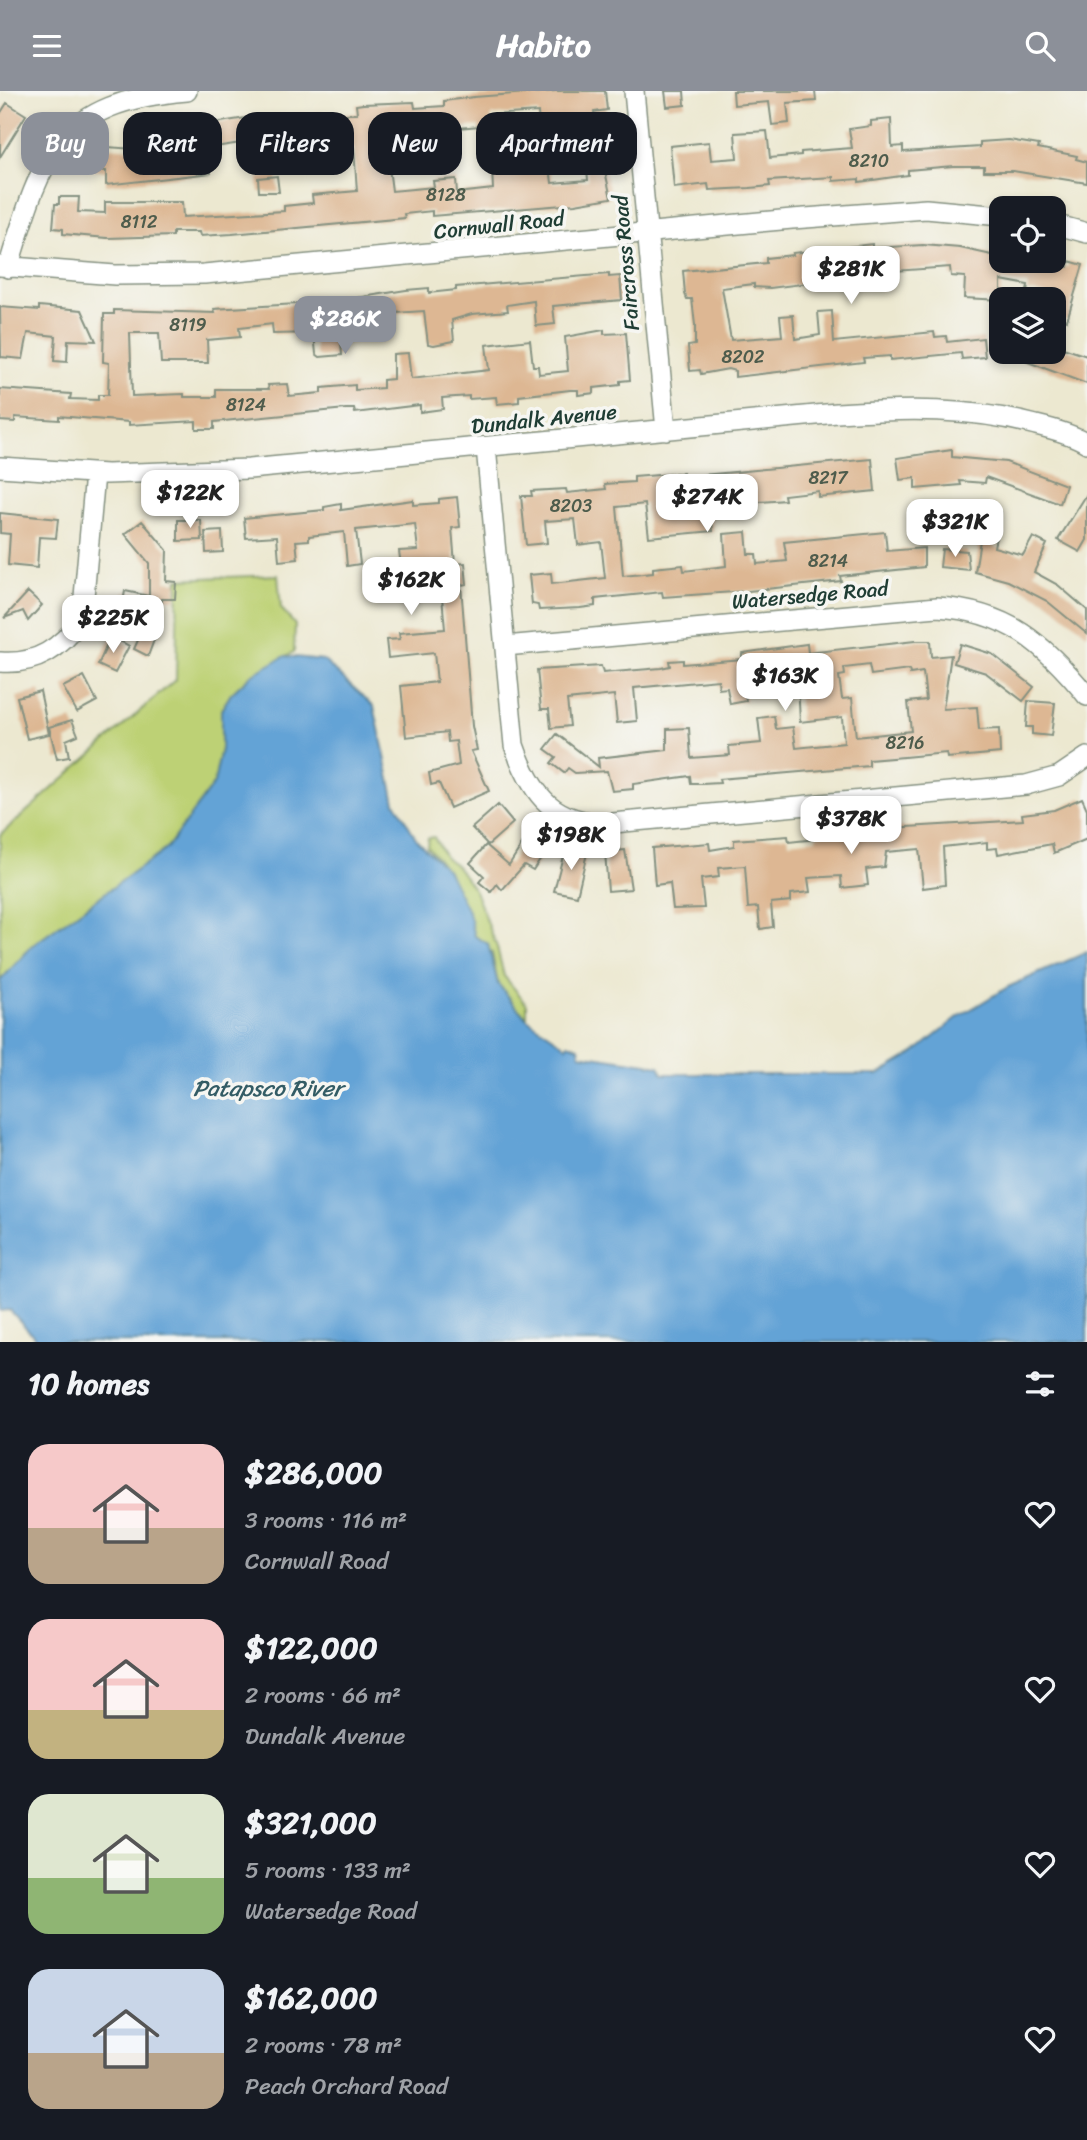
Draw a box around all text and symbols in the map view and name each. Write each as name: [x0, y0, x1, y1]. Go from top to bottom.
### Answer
text: Habito: [496, 17, 591, 74]
icon: menu: [28, 27, 66, 65]
icon: search: [1021, 27, 1059, 65]
chip: Buy: [21, 112, 109, 175]
chip: Rent: [123, 112, 222, 175]
chip: Filters: [236, 112, 354, 175]
chip: New: [368, 112, 462, 175]
chip: Apartment: [476, 112, 637, 175]
house number: 8210: [849, 145, 889, 177]
house number: 8128: [426, 179, 466, 211]
street label: Faircross Road: [601, 192, 651, 332]
map controls: [989, 196, 1066, 364]
button: locate: [989, 196, 1066, 273]
street label: Cornwall Road: [432, 199, 568, 251]
house number: 8112: [121, 206, 157, 238]
pin: $281K: [802, 247, 900, 306]
text: $281K: [818, 248, 884, 289]
button: layers: [989, 287, 1066, 364]
pin: $286K: [296, 296, 394, 356]
text: $286K: [310, 298, 380, 339]
house number: 8119: [169, 309, 207, 341]
house number: 8202: [721, 341, 765, 373]
house number: 8124: [226, 389, 266, 421]
street label: Dundalk Avenue: [469, 392, 619, 446]
house number: 8217: [808, 462, 849, 494]
pin: $122K: [141, 471, 239, 530]
text: $122K: [157, 472, 223, 513]
pin: $274K: [658, 475, 756, 534]
text: $274K: [672, 476, 742, 517]
house number: 8203: [550, 490, 592, 522]
pin: $321K: [906, 499, 1004, 559]
text: $321K: [922, 501, 988, 542]
house number: 8214: [808, 545, 848, 577]
pin: $162K: [362, 557, 460, 617]
text: $162K: [378, 559, 444, 600]
street label: Watersedge Road: [730, 569, 892, 621]
pin: $225K: [64, 595, 162, 655]
text: $225K: [78, 597, 148, 638]
pin: $163K: [736, 653, 834, 713]
text: $163K: [752, 655, 818, 696]
house number: 8216: [885, 727, 925, 759]
pin: $378K: [802, 797, 900, 856]
text: $378K: [816, 798, 886, 839]
pin: $198K: [522, 813, 620, 872]
text: $198K: [537, 814, 605, 855]
water label: Patapsco River: [193, 1068, 346, 1109]
text: 10 homes: [28, 1357, 149, 1411]
icon: filters: [1021, 1365, 1059, 1403]
text: $286,000: [245, 1446, 383, 1500]
icon: home: [84, 1472, 168, 1556]
icon: heart: [1021, 1495, 1059, 1533]
text: 3 rooms · 116 m²: [245, 1500, 407, 1541]
text: Cornwall Road: [245, 1541, 388, 1582]
text: $122,000: [245, 1621, 378, 1675]
icon: home: [84, 1647, 168, 1731]
icon: heart: [1021, 1670, 1059, 1708]
text: 2 rooms · 66 m²: [245, 1675, 401, 1716]
text: Dundalk Avenue: [245, 1716, 405, 1757]
text: $321,000: [245, 1796, 377, 1850]
icon: home: [84, 1822, 168, 1906]
icon: heart: [1021, 1845, 1059, 1883]
text: 5 rooms · 133 m²: [245, 1850, 411, 1891]
text: Watersedge Road: [245, 1891, 417, 1932]
text: $162,000: [245, 1971, 377, 2025]
icon: home: [84, 1997, 168, 2081]
icon: heart: [1021, 2020, 1059, 2058]
text: 2 rooms · 78 m²: [245, 2025, 402, 2066]
text: Peach Orchard Road: [245, 2066, 448, 2107]

